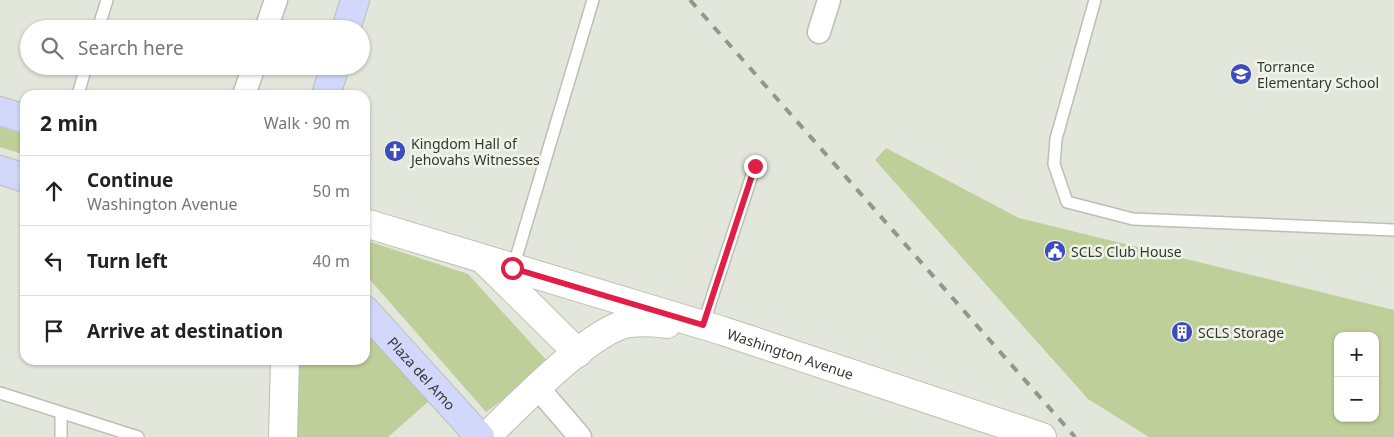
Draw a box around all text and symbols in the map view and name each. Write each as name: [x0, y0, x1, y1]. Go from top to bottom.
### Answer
search box: [20, 20, 370, 75]
icon: search: [38, 34, 66, 62]
text: Search here: [78, 35, 184, 61]
place label: Torrance Elementary School: [1257, 57, 1379, 92]
school or university icon: Torrance Elementary School: [1229, 62, 1253, 86]
text: 2 min: [40, 109, 98, 137]
text: Walk · 90 m: [264, 112, 350, 134]
place label: Kingdom Hall of Jehovahs Witnesses: [409, 134, 540, 169]
church icon: Kingdom Hall of Jehovahs Witnesses: [383, 139, 407, 163]
route end: [744, 155, 767, 178]
text: Continue: [87, 167, 173, 193]
icon: ahead: [40, 177, 68, 205]
text: 50 m: [313, 180, 350, 202]
text: Washington Avenue: [87, 193, 238, 215]
public building icon: SCLS Club House: [1043, 239, 1067, 263]
place label: SCLS Club House: [1071, 242, 1182, 261]
icon: left: [40, 247, 68, 275]
text: Turn left: [87, 248, 168, 274]
text: 40 m: [313, 250, 350, 272]
route start: [501, 257, 524, 280]
icon: arrive: [40, 317, 68, 345]
text: Arrive at destination: [87, 318, 283, 344]
building icon: SCLS Storage: [1170, 320, 1194, 344]
place label: SCLS Storage: [1198, 323, 1284, 342]
street label: Washington Avenue: [725, 324, 856, 383]
street label: Plaza del Amo: [384, 332, 460, 414]
map controls: [1334, 332, 1379, 422]
button: +: [1334, 332, 1379, 377]
button: −: [1334, 377, 1379, 422]

